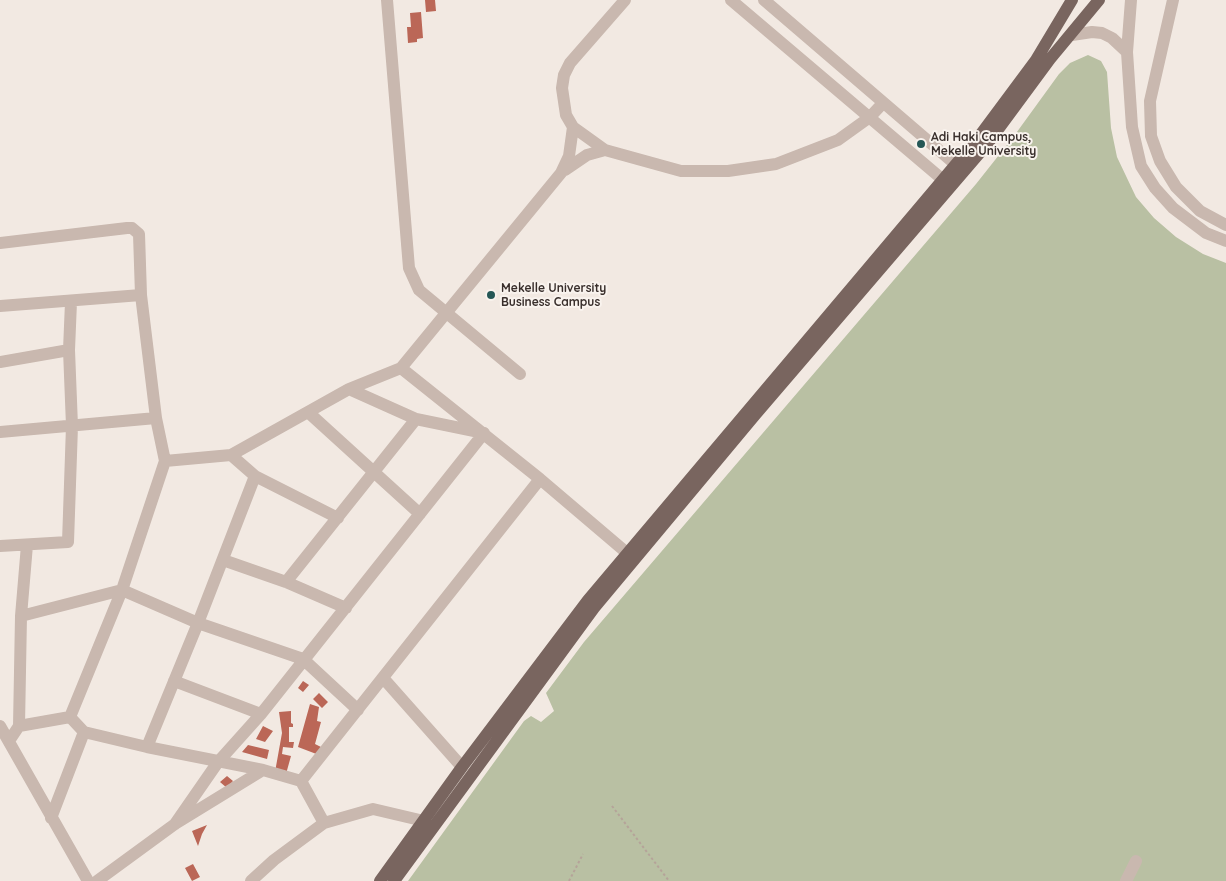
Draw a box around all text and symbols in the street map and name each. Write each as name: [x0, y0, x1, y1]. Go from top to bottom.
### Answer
place label: Adi Haki Campus, Mekelle University: [931, 130, 1036, 158]
marker: Adi Haki Campus, Mekelle University: [915, 138, 927, 150]
place label: Mekelle University Business Campus: [501, 281, 606, 309]
marker: Mekelle University Business Campus: [485, 289, 497, 301]

